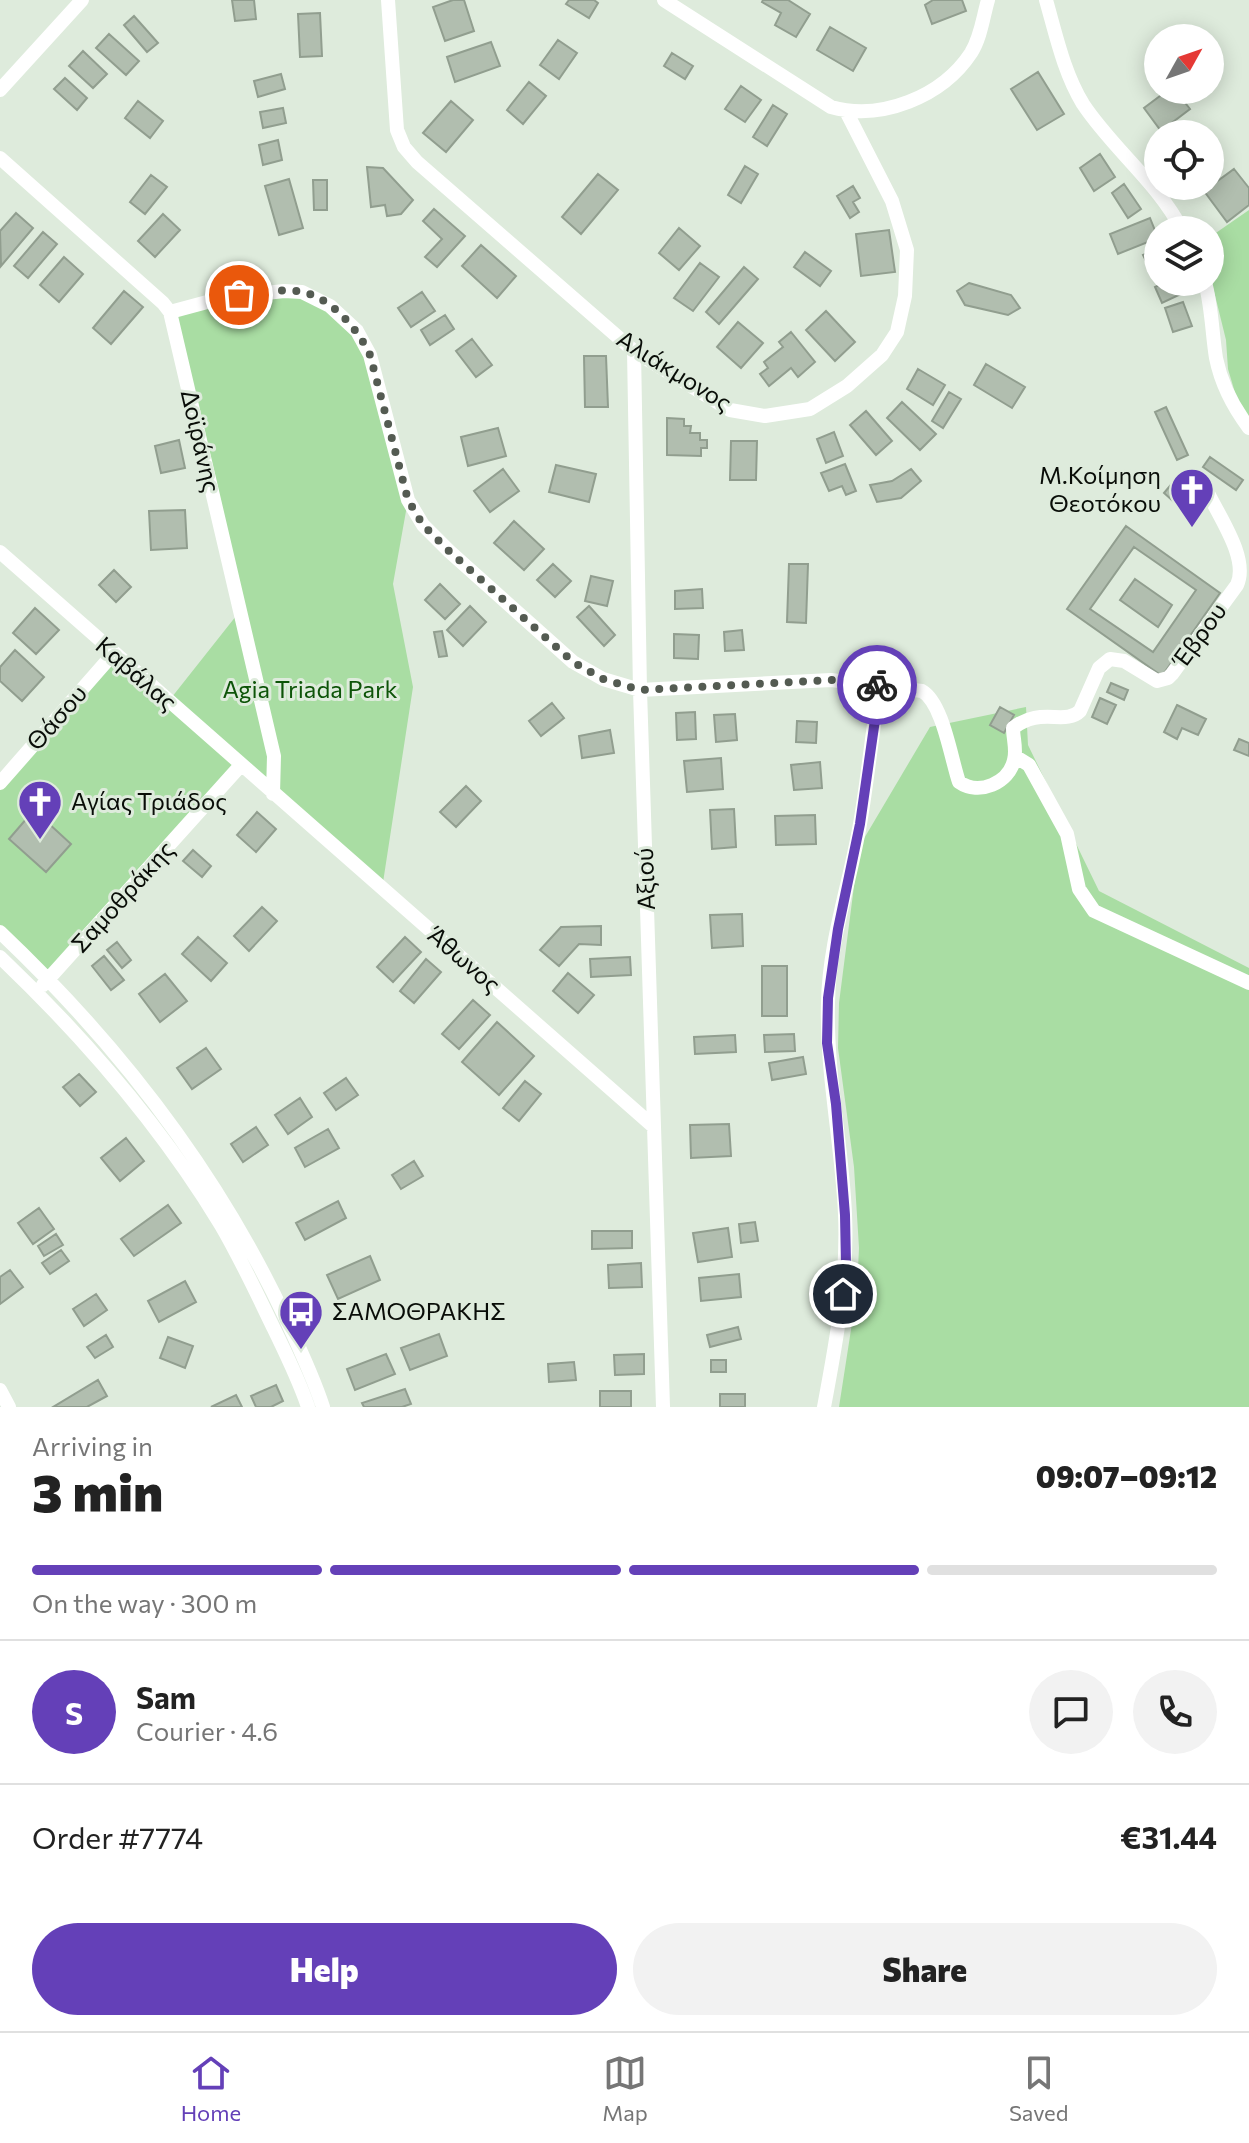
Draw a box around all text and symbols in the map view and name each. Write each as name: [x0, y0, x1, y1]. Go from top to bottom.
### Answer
north arrow: [1144, 24, 1224, 104]
map controls: [1144, 24, 1224, 296]
button: locate: [1144, 120, 1224, 200]
button: layers: [1144, 216, 1224, 296]
pin: [205, 261, 273, 329]
icon: bag: [217, 273, 261, 317]
street label: Αλιάκμονος: [612, 323, 738, 416]
street label: Δοϊράνης: [176, 386, 227, 495]
place label: Μ.Κοίμηση Θεοτόκου: [1039, 460, 1161, 517]
church icon: Μ.Κοίμηση Θεοτόκου: [1168, 466, 1216, 529]
street label: Έβρου: [1165, 596, 1232, 673]
street label: Καβάλας: [91, 630, 183, 716]
courier: [837, 645, 917, 725]
icon: bike: [855, 663, 899, 707]
park label: Agia Triada Park: [222, 674, 398, 703]
street label: Θάσου: [20, 678, 92, 756]
church icon: Αγίας Τριάδος: [16, 778, 64, 841]
place label: Αγίας Τριάδος: [71, 786, 227, 815]
street label: Σαμοθράκης: [64, 834, 179, 958]
street label: Αξιού: [629, 847, 660, 911]
street label: Άθωνος: [422, 919, 507, 998]
pin: [809, 1260, 877, 1328]
icon: home: [821, 1272, 865, 1316]
bus stop icon: ΣΑΜΟΘΡΑΚΗΣ: [277, 1288, 325, 1351]
place label: ΣΑΜΟΘΡΑΚΗΣ: [332, 1296, 506, 1325]
text: Arriving in: [32, 1430, 153, 1461]
text: 09:07–09:12: [1036, 1457, 1217, 1494]
text: 3 min: [32, 1459, 163, 1523]
text: On the way · 300 m: [32, 1587, 257, 1618]
button: chat: [1029, 1670, 1113, 1754]
button: phone: [1133, 1670, 1217, 1754]
text: Sam: [136, 1678, 196, 1715]
text: S: [65, 1694, 83, 1731]
text: Courier · 4.6: [136, 1715, 278, 1746]
text: Order #7774: [32, 1818, 203, 1855]
text: €31.44: [1120, 1818, 1217, 1855]
button: Help: [32, 1923, 617, 2015]
button: Share: [633, 1923, 1217, 2015]
tab: Home: [181, 2051, 241, 2126]
tab: Map: [602, 2051, 648, 2126]
tab: Saved: [1009, 2051, 1068, 2126]

